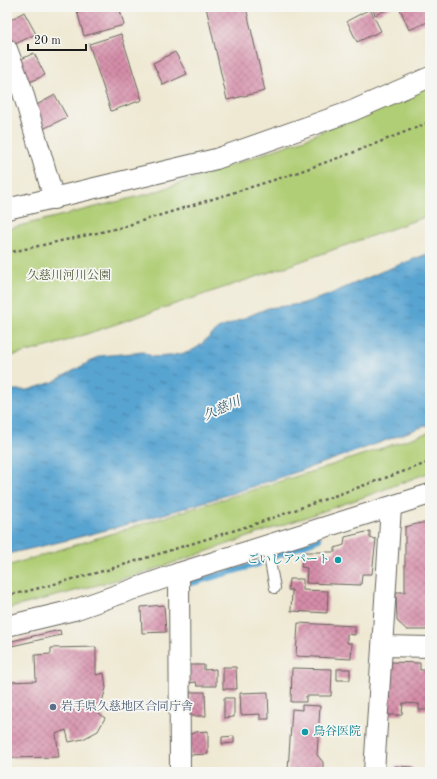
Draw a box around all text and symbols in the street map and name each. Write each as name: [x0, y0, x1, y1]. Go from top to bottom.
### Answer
scale bar: [28, 26, 86, 52]
text: 20 m: [34, 35, 61, 47]
park label: 久慈川河川公園: [27, 268, 111, 282]
water label: 久慈川: [201, 393, 244, 423]
place label: ごいしアパート: [247, 553, 330, 566]
marker: ごいしアパート: [333, 555, 343, 565]
place label: 岩手県久慈地区合同庁舎: [61, 699, 193, 713]
marker: 岩手県久慈地区合同庁舎: [48, 702, 58, 712]
place label: 鳥谷医院: [313, 724, 361, 738]
marker: 鳥谷医院: [300, 727, 310, 737]

